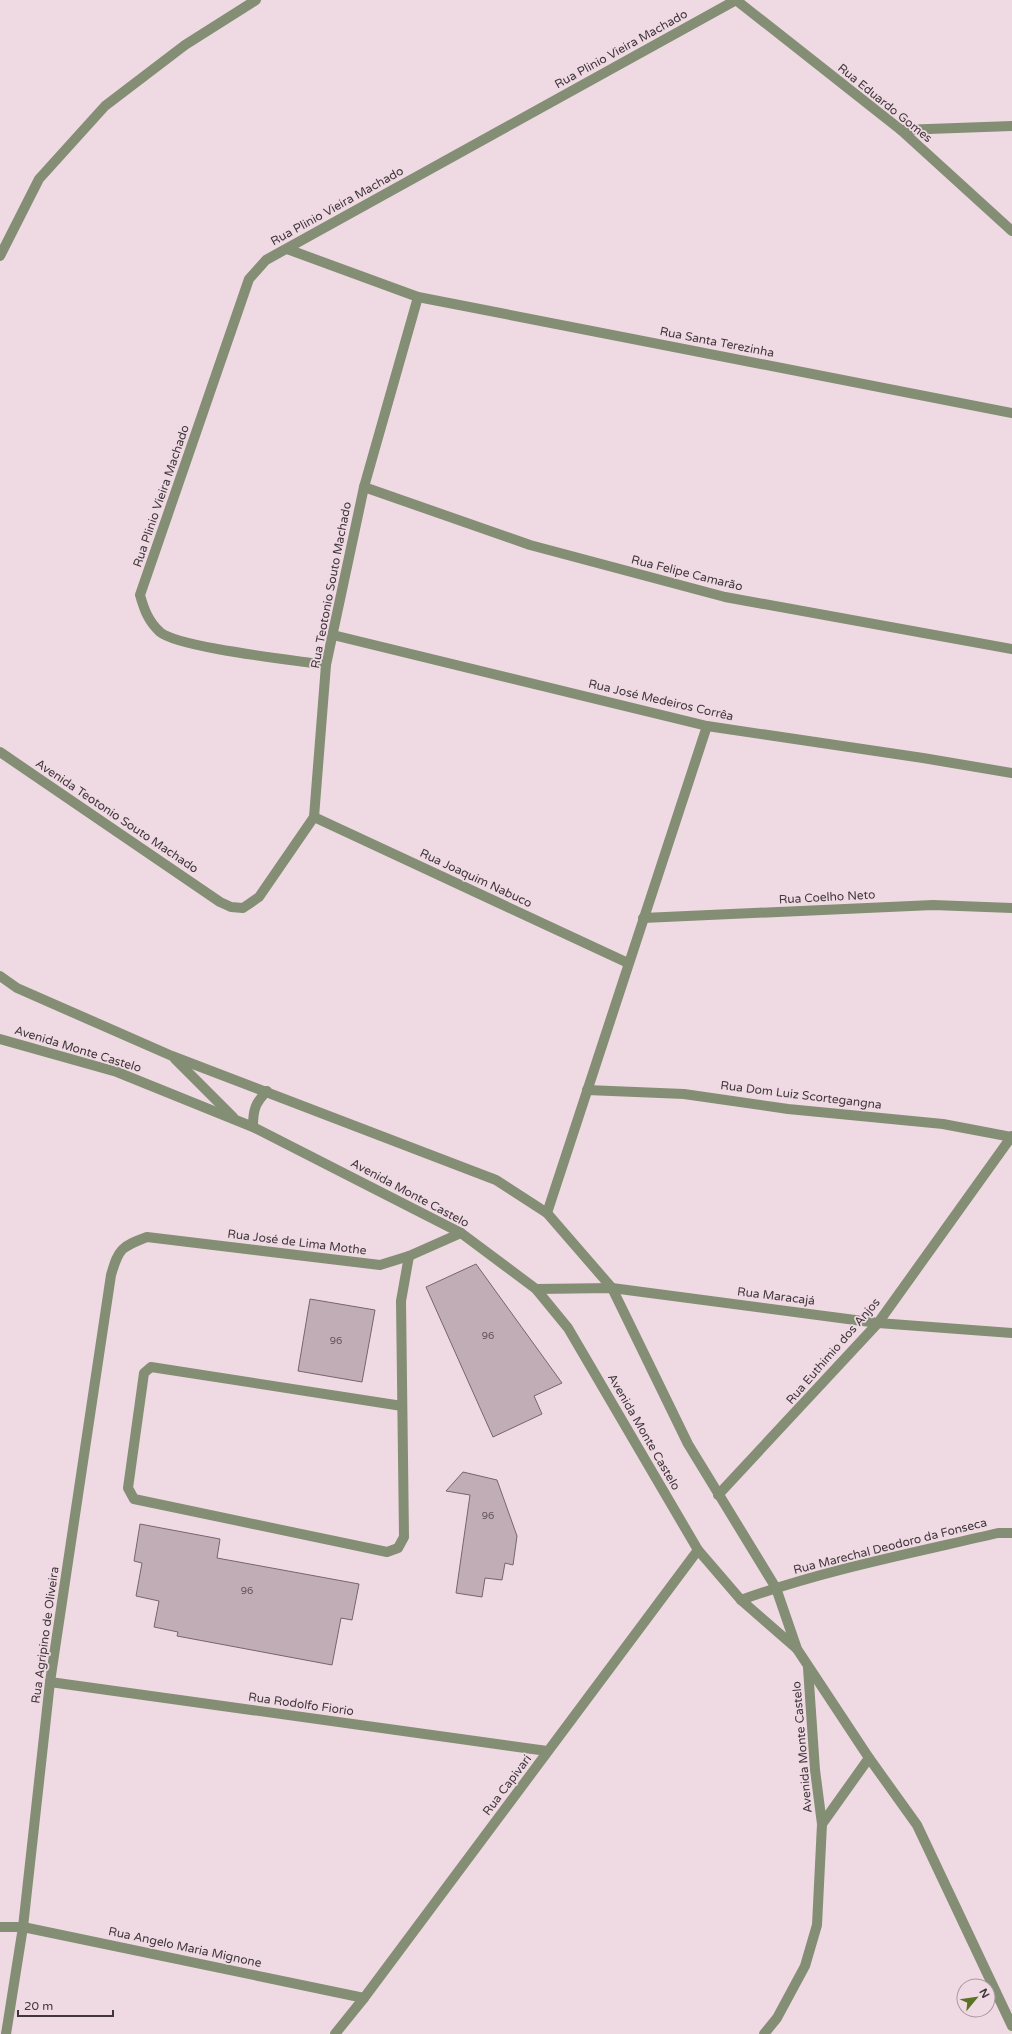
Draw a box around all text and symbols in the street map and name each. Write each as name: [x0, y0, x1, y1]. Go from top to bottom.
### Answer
street label: Rua Plinio Vieira Machado: [552, 7, 690, 91]
street label: Rua Eduardo Gomes: [835, 61, 935, 145]
street label: Rua Plinio Vieira Machado: [268, 164, 406, 248]
street label: Rua Santa Terezinha: [659, 324, 775, 360]
street label: Rua Plinio Vieira Machado: [130, 423, 192, 569]
street label: Rua Teotonio Souto Machado: [308, 501, 354, 669]
street label: Rua Felipe Camarão: [630, 552, 744, 594]
street label: Rua José Medeiros Corrêa: [587, 676, 735, 724]
street label: Avenida Teotonio Souto Machado: [33, 756, 201, 876]
street label: Rua Joaquim Nabuco: [418, 846, 534, 910]
street label: Rua Coelho Neto: [778, 887, 876, 907]
street label: Avenida Monte Castelo: [13, 1023, 143, 1075]
street label: Rua Dom Luiz Scortegangna: [720, 1078, 882, 1112]
street label: Avenida Monte Castelo: [348, 1156, 472, 1230]
street label: Rua José de Lima Mothe: [227, 1227, 367, 1257]
street label: Rua Maracajá: [736, 1284, 816, 1308]
street label: Rua Euthimio dos Anjos: [783, 1295, 883, 1407]
house number: 96: [482, 1330, 494, 1342]
house number: 96: [330, 1335, 342, 1347]
street label: Avenida Monte Castelo: [605, 1371, 683, 1493]
house number: 96: [482, 1510, 494, 1522]
street label: Rua Marechal Deodoro da Fonseca: [792, 1515, 988, 1577]
street label: Rua Agripino de Oliveira: [28, 1565, 62, 1705]
house number: 96: [241, 1585, 253, 1597]
street label: Avenida Monte Castelo: [789, 1681, 815, 1813]
street label: Rua Rodolfo Fiorio: [247, 1690, 355, 1718]
street label: Rua Capivari: [480, 1752, 534, 1818]
street label: Rua Angelo Maria Mignone: [107, 1924, 263, 1970]
north arrow: [956, 1978, 996, 2018]
text: N: [976, 1986, 992, 2000]
scale bar: [18, 1992, 113, 2018]
text: 20 m: [24, 1999, 53, 2013]

